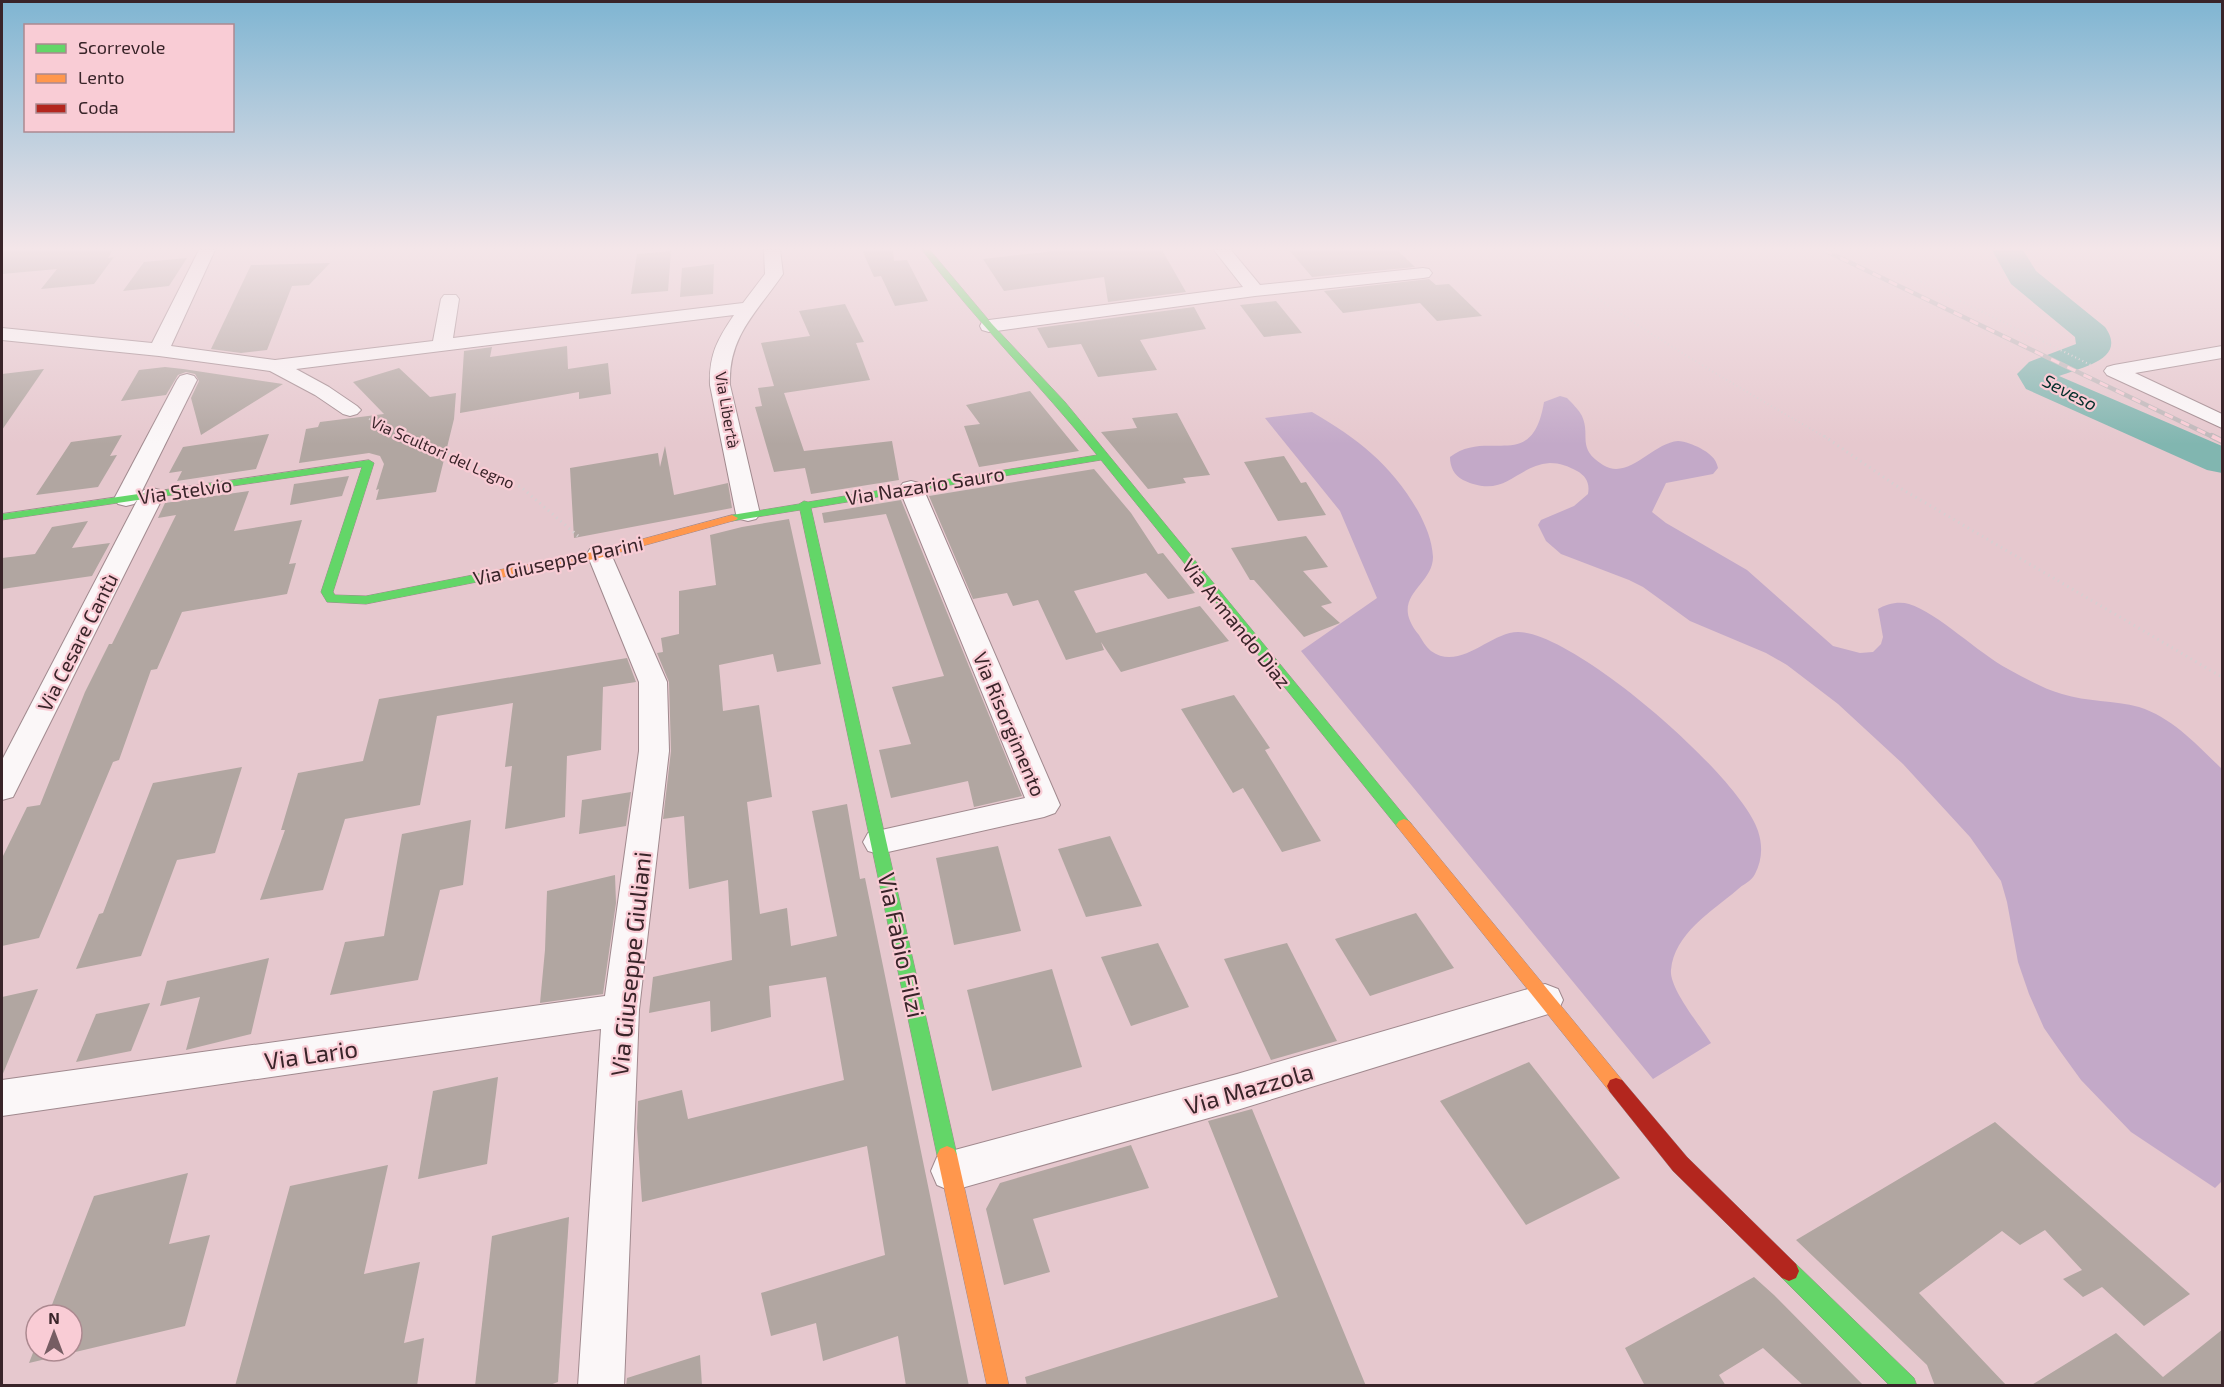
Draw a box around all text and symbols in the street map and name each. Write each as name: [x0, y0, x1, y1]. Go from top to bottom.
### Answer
legend: [24, 24, 234, 132]
text: Scorrevole: [78, 36, 165, 58]
text: Lento: [78, 66, 124, 88]
text: Coda: [78, 96, 119, 118]
water label: Seveso: [2039, 369, 2101, 415]
street label: Via Libertà: [712, 370, 744, 450]
street label: Via Scultori del Legno: [368, 412, 518, 492]
street label: Via Nazario Sauro: [844, 461, 1006, 509]
street label: Via Stelvio: [137, 472, 233, 508]
street label: Via Giuseppe Parini: [471, 530, 645, 590]
street label: Via Armando Diaz: [1178, 554, 1296, 692]
street label: Via Cesare Cantù: [32, 569, 122, 715]
street label: Via Risorgimento: [969, 648, 1051, 800]
street label: Via Giuseppe Giuliani: [604, 850, 656, 1078]
street label: Via Fabio Filzi: [872, 870, 932, 1020]
street label: Via Lario: [263, 1033, 359, 1075]
street label: Via Mazzola: [1182, 1056, 1316, 1120]
north arrow: [24, 1303, 84, 1363]
text: N: [48, 1308, 60, 1327]

